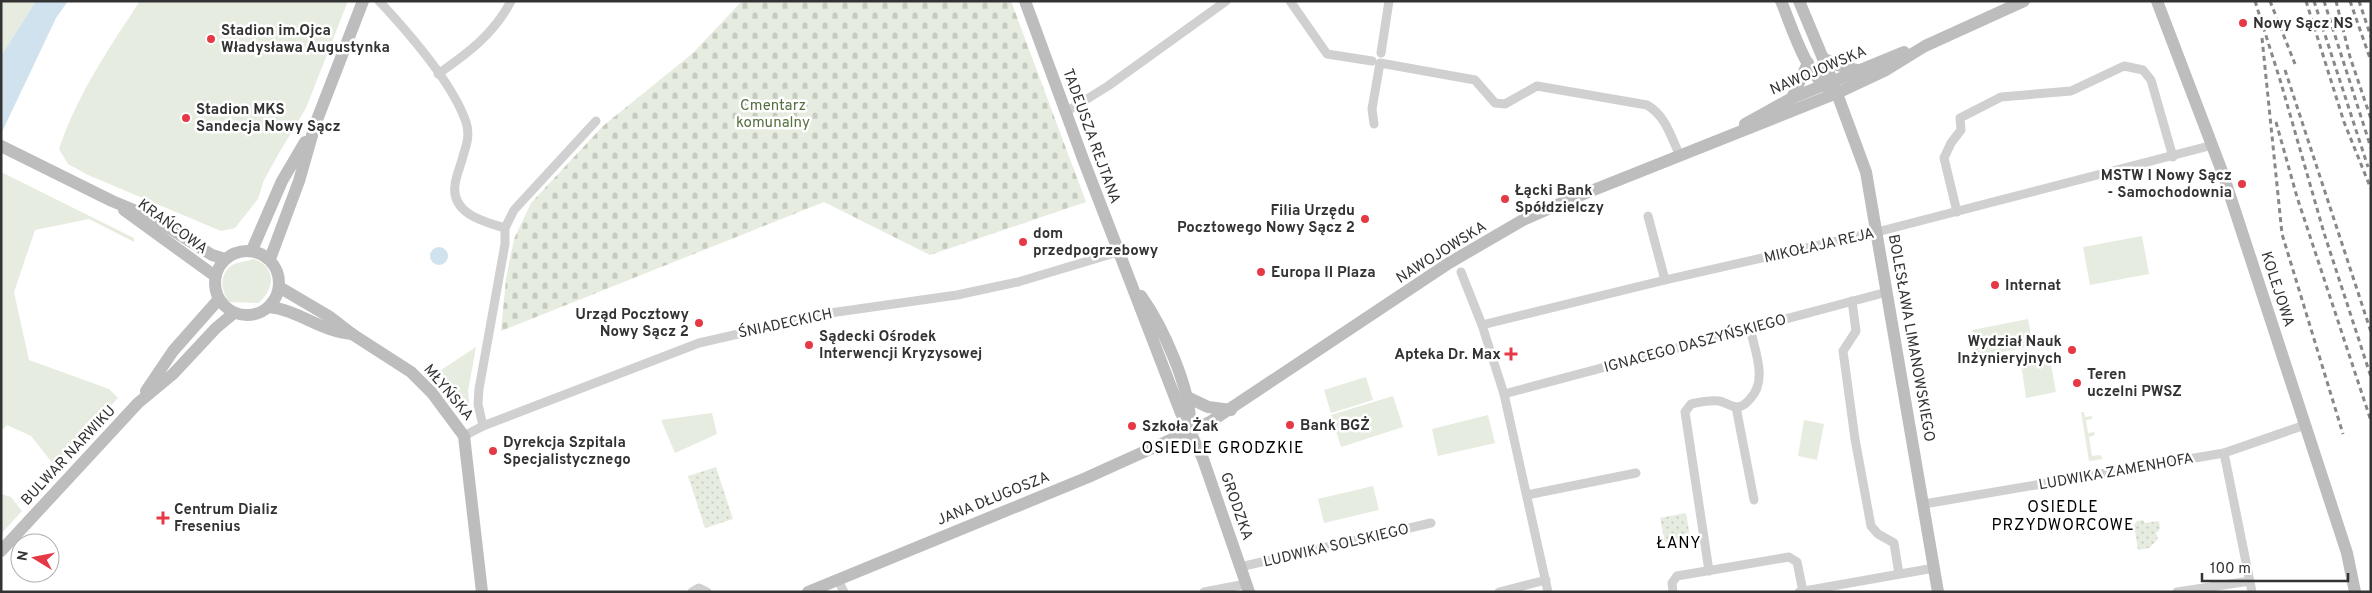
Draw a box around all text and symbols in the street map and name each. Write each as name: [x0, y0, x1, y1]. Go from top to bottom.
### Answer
place label: Nowy Sącz NS: [2253, 15, 2353, 34]
marker: Nowy Sącz NS: [2237, 17, 2249, 29]
place label: Stadion im.Ojca Władysława Augustynka: [221, 22, 390, 58]
marker: Stadion im.Ojca Władysława Augustynka: [205, 33, 217, 45]
street label: NAWOJOWSKA: [1767, 43, 1870, 100]
street label: TADEUSZA REJTANA: [1057, 66, 1124, 207]
park label: Cmentarz komunalny: [736, 97, 810, 133]
place label: Stadion MKS Sandecja Nowy Sącz: [196, 101, 341, 137]
marker: Stadion MKS Sandecja Nowy Sącz: [180, 112, 192, 124]
place label: MSTW I Nowy Sącz - Samochodownia: [2101, 167, 2232, 203]
marker: MSTW I Nowy Sącz - Samochodownia: [2236, 178, 2248, 190]
place label: Łącki Bank Spółdzielczy: [1515, 182, 1605, 218]
marker: Łącki Bank Spółdzielczy: [1499, 193, 1511, 205]
street label: KRAŃCOWA: [133, 195, 211, 259]
place label: Filia Urzędu Pocztowego Nowy Sącz 2: [1177, 202, 1355, 238]
marker: Filia Urzędu Pocztowego Nowy Sącz 2: [1359, 213, 1371, 225]
street label: NAWOJOWSKA: [1393, 218, 1490, 289]
place label: dom przedpogrzebowy: [1033, 225, 1159, 261]
street label: MIKOŁAJA REJA: [1762, 225, 1876, 268]
street label: BOLESŁAWA LIMANOWSKIEGO: [1883, 233, 1938, 444]
marker: dom przedpogrzebowy: [1017, 236, 1029, 248]
street label: KOLEJOWA: [2255, 249, 2298, 330]
place label: Europa II Plaza: [1271, 264, 1376, 283]
marker: Europa II Plaza: [1255, 266, 1267, 278]
place label: Internat: [2005, 277, 2061, 296]
marker: Internat: [1989, 279, 2001, 291]
street label: ŚNIADECKICH: [736, 303, 834, 344]
place label: Urząd Pocztowy Nowy Sącz 2: [575, 306, 689, 342]
street label: IGNACEGO DASZYŃSKIEGO: [1602, 310, 1789, 378]
marker: Urząd Pocztowy Nowy Sącz 2: [693, 317, 705, 329]
place label: Sądecki Ośrodek Interwencji Kryzysowej: [819, 328, 982, 364]
place label: Wydział Nauk Inżynieryjnych: [1957, 333, 2062, 369]
marker: Sądecki Ośrodek Interwencji Kryzysowej: [803, 339, 815, 351]
marker: Wydział Nauk Inżynieryjnych: [2066, 344, 2078, 356]
place label: Apteka Dr. Max: [1394, 346, 1501, 365]
marker: Apteka Dr. Max: [1505, 348, 1517, 360]
street label: MŁYŃSKA: [419, 360, 478, 425]
place label: Teren uczelni PWSZ: [2087, 366, 2182, 402]
marker: Teren uczelni PWSZ: [2071, 377, 2083, 389]
street label: BULWAR NARWIKU: [18, 402, 120, 510]
place label: Bank BGŻ: [1300, 416, 1370, 436]
place label: Szkoła Żak: [1142, 417, 1219, 437]
marker: Bank BGŻ: [1284, 419, 1296, 431]
marker: Szkoła Żak: [1126, 420, 1138, 432]
place label: Dyrekcja Szpitala Specjalistycznego: [503, 434, 631, 470]
district label: OSIEDLE GRODZKIE: [1141, 439, 1305, 459]
marker: Dyrekcja Szpitala Specjalistycznego: [487, 445, 499, 457]
street label: LUDWIKA ZAMENHOFA: [2037, 449, 2195, 495]
street label: JANA DŁUGOSZA: [934, 468, 1053, 531]
street label: GRODZKA: [1215, 470, 1256, 543]
district label: OSIEDLE PRZYDWORCOWE: [1992, 498, 2134, 536]
place label: Centrum Dializ Fresenius: [174, 501, 278, 537]
marker: Centrum Dializ Fresenius: [156, 511, 170, 525]
street label: LUDWIKA SOLSKIEGO: [1262, 520, 1411, 572]
north arrow: [10, 533, 60, 583]
district label: ŁANY: [1656, 534, 1702, 554]
text: N: [14, 550, 33, 562]
scale bar: [2202, 550, 2348, 582]
text: 100 m: [2210, 560, 2251, 579]

